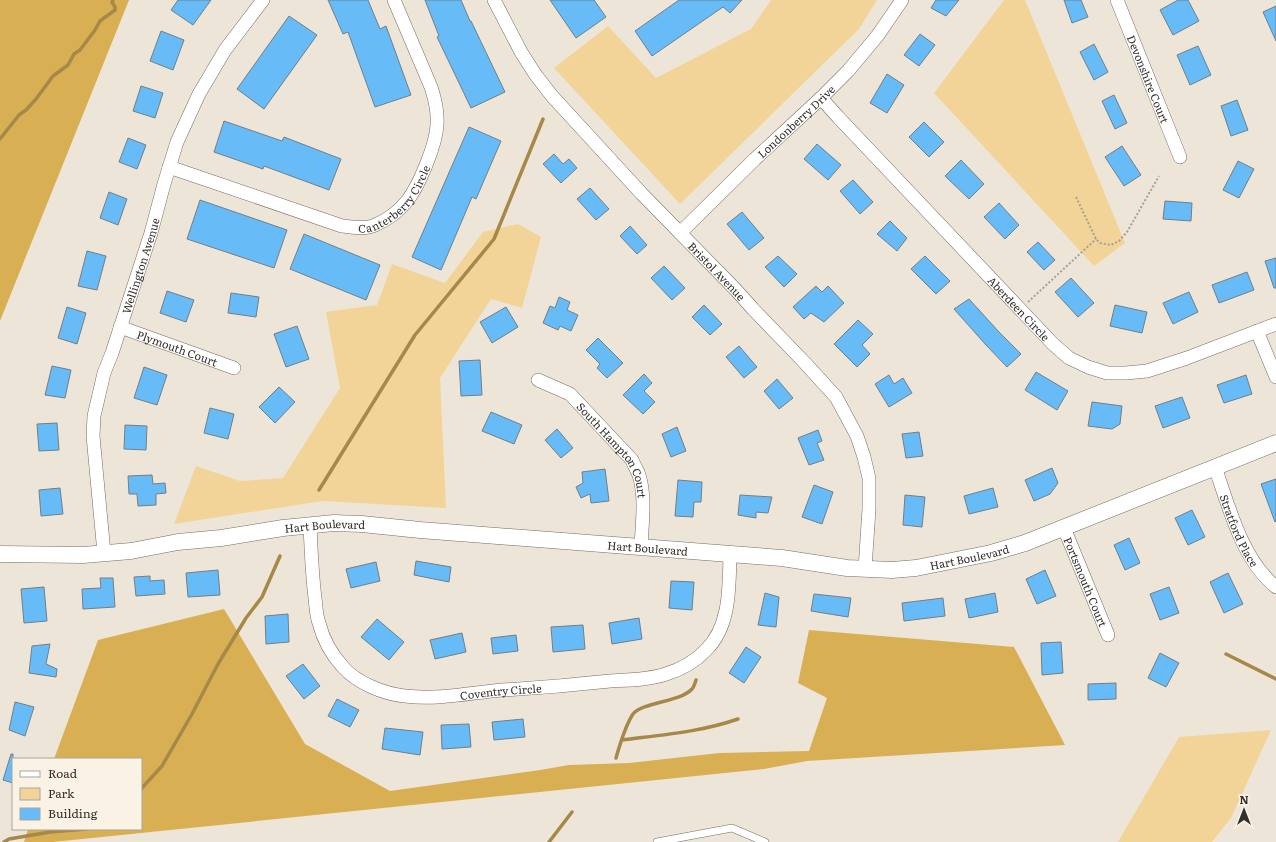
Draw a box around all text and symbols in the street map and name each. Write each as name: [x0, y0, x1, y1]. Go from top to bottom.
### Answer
street label: Devonshire Court: [1124, 33, 1174, 126]
street label: Londonberry Drive: [753, 81, 838, 161]
street label: Canterberry Circle: [358, 162, 433, 236]
street label: Wellington Avenue: [117, 216, 163, 316]
street label: Bristol Avenue: [685, 238, 750, 304]
street label: Aberdeen Circle: [985, 272, 1054, 344]
street label: Plymouth Court: [135, 326, 220, 370]
street label: South Hampton Court: [574, 398, 651, 499]
street label: Stratford Place: [1217, 492, 1263, 570]
street label: Hart Boulevard: [284, 515, 366, 536]
street label: Portsmouth Court: [1060, 534, 1112, 629]
street label: Hart Boulevard: [607, 537, 689, 559]
street label: Hart Boulevard: [928, 540, 1011, 573]
street label: Coventry Circle: [459, 679, 542, 703]
legend: [12, 758, 142, 830]
text: Road: [48, 764, 78, 782]
text: Park: [48, 784, 75, 802]
north arrow: [1224, 790, 1264, 830]
text: N: [1239, 791, 1249, 807]
text: Building: [48, 804, 98, 822]

